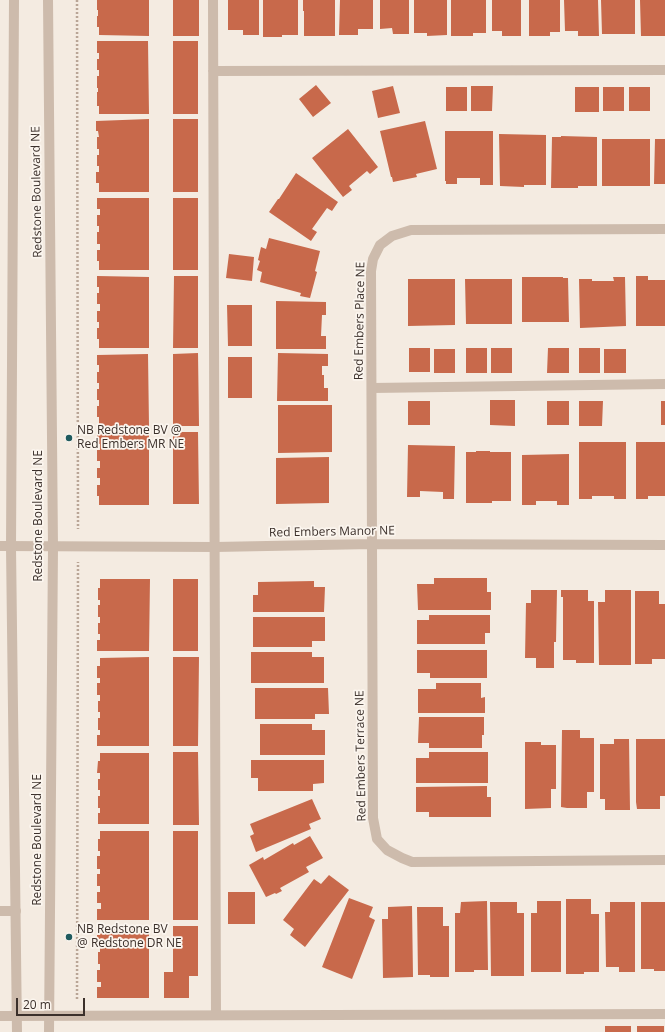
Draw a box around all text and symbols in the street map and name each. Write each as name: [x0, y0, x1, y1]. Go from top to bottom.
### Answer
street label: Redstone Boulevard NE: [29, 126, 45, 258]
street label: Red Embers Place NE: [352, 262, 368, 380]
place label: NB Redstone BV @ Red Embers MR NE: [77, 424, 184, 452]
marker: NB Redstone BV @ Red Embers MR NE: [64, 433, 74, 443]
street label: Redstone Boulevard NE: [32, 450, 46, 582]
street label: Red Embers Manor NE: [269, 524, 395, 540]
street label: Red Embers Terrace NE: [353, 690, 369, 822]
street label: Redstone Boulevard NE: [31, 774, 45, 906]
place label: NB Redstone BV @ Redstone DR NE: [77, 923, 182, 951]
marker: NB Redstone BV @ Redstone DR NE: [64, 932, 74, 942]
scale bar: [18, 990, 87, 1016]
text: 20 m: [23, 996, 51, 1013]

